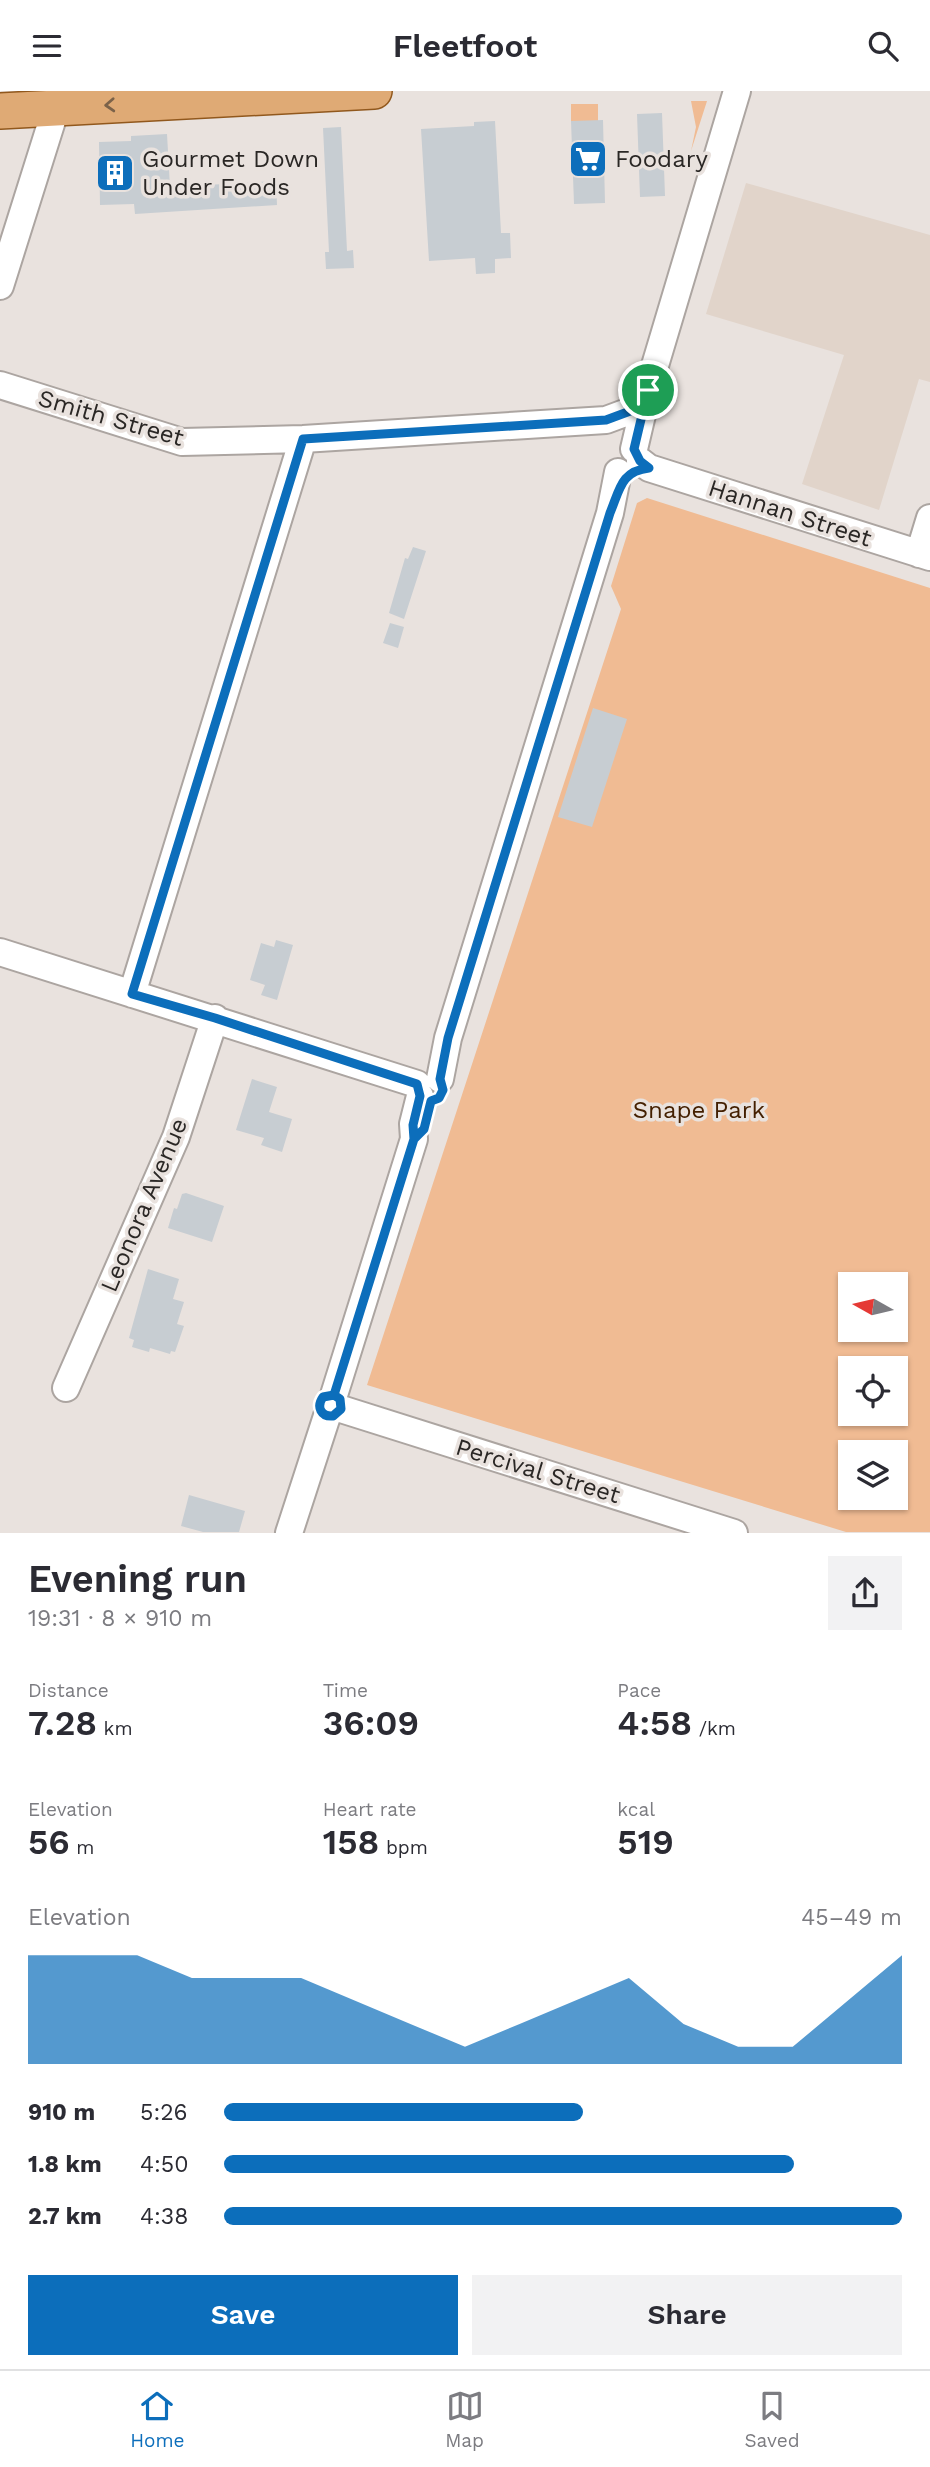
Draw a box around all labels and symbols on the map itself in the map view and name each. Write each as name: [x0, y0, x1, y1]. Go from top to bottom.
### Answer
one-way arrow: [105, 97, 116, 112]
supermarket icon: Foodary: [567, 138, 609, 180]
place label: Gourmet Down Under Foods: [142, 145, 319, 201]
place label: Foodary: [615, 145, 709, 173]
building icon: Gourmet Down Under Foods: [94, 152, 136, 194]
pin: [618, 360, 678, 420]
street label: Smith Street: [35, 384, 187, 452]
street label: Hannan Street: [705, 473, 875, 553]
park label: Snape Park: [633, 1096, 766, 1124]
street label: Leonora Avenue: [95, 1114, 193, 1296]
north arrow: [838, 1272, 908, 1342]
street label: Percival Street: [453, 1433, 623, 1509]

